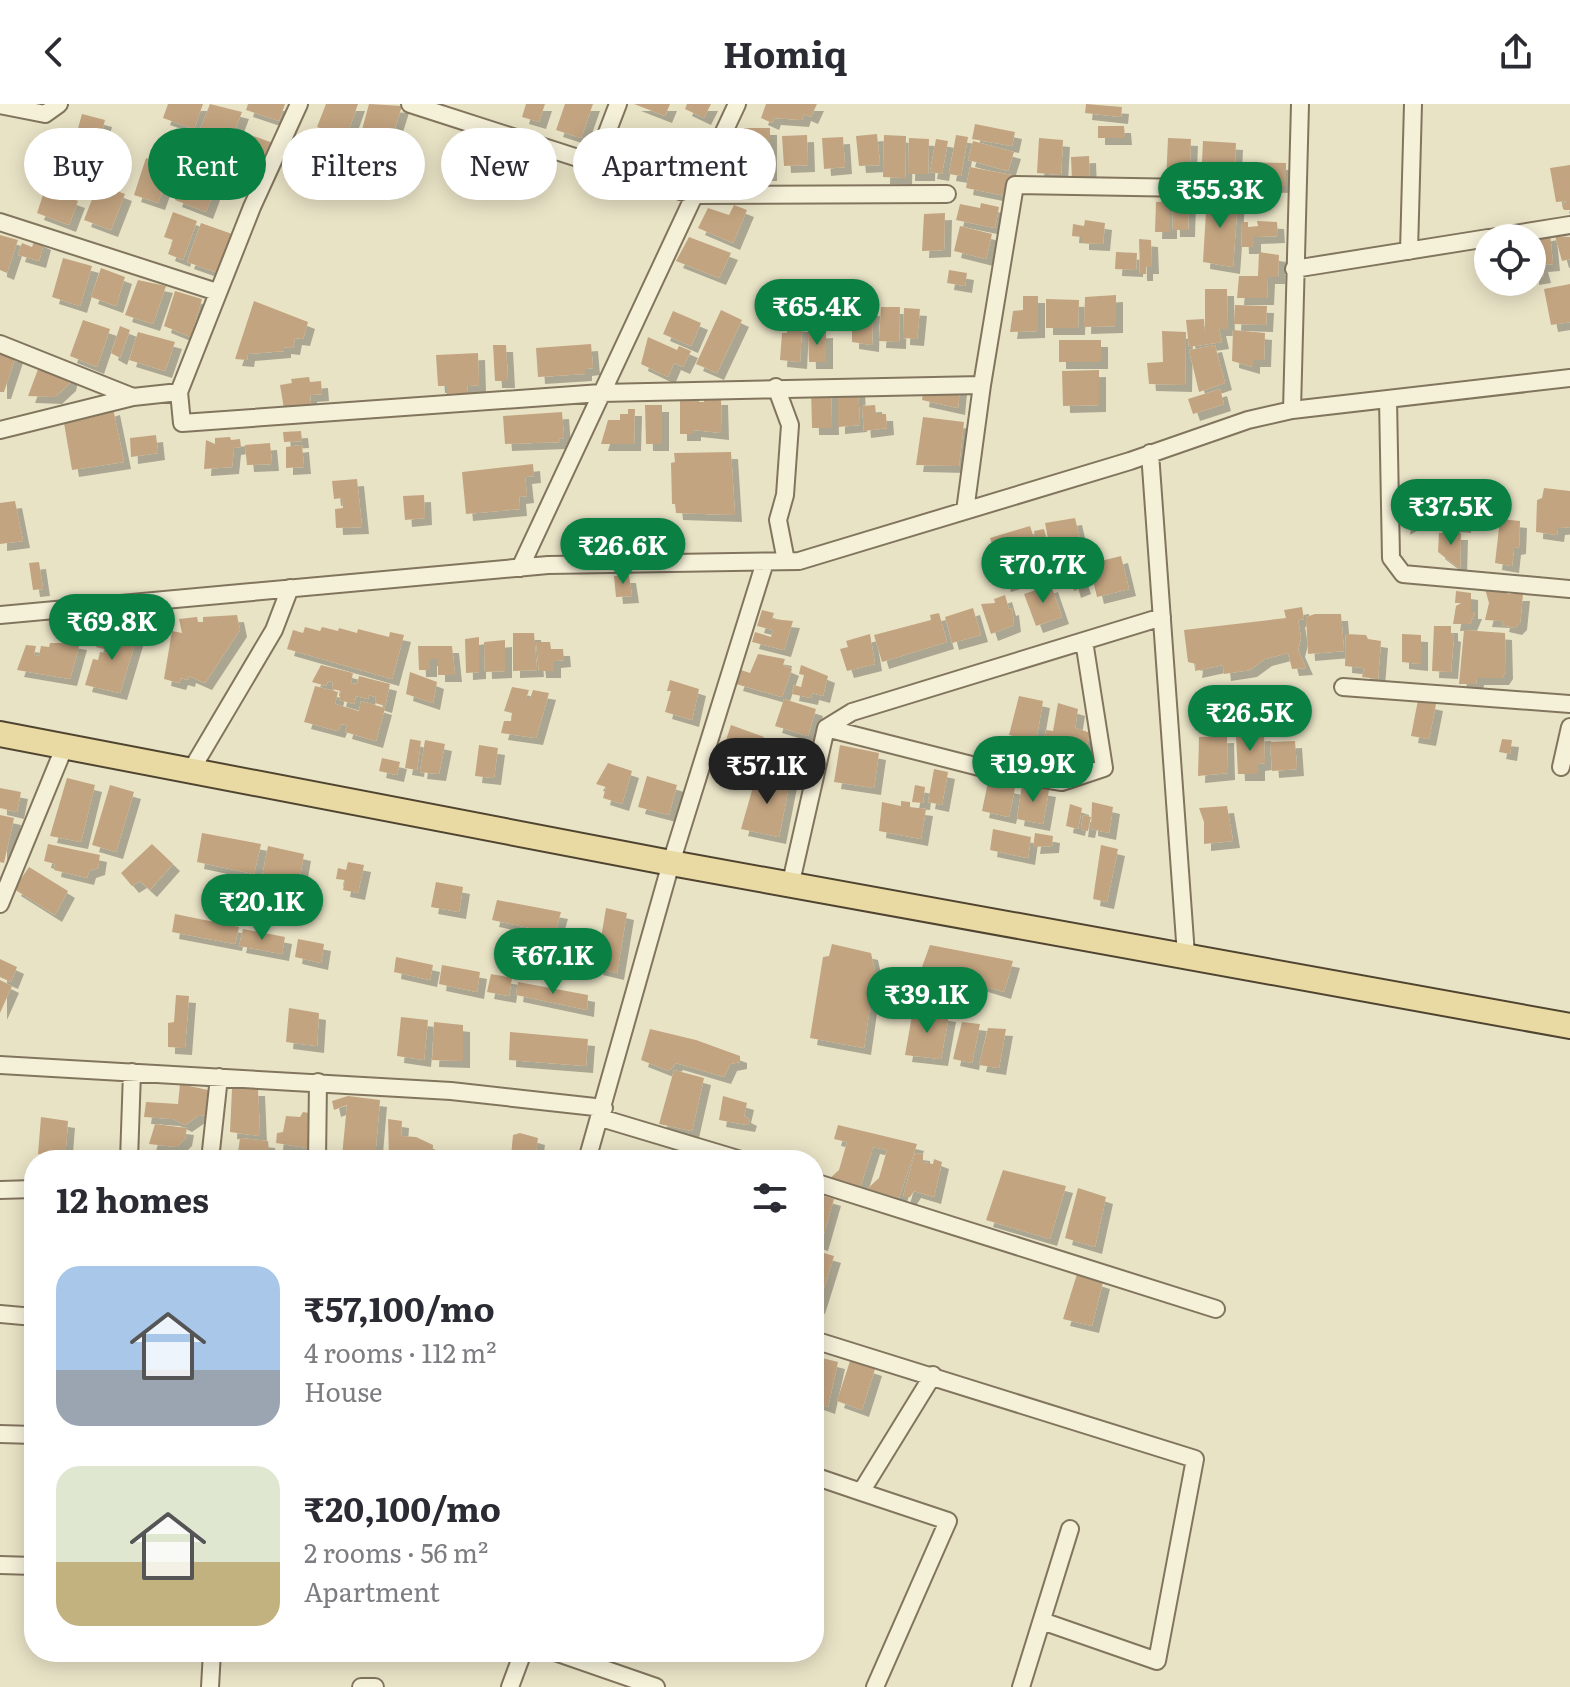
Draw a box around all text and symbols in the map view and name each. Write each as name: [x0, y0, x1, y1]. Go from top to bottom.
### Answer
text: Homiq: [723, 26, 847, 79]
icon: back: [32, 30, 76, 74]
icon: share: [1494, 30, 1538, 74]
chip: Buy: [24, 128, 132, 200]
chip: Rent: [148, 128, 266, 200]
chip: Filters: [282, 128, 425, 200]
chip: New: [441, 128, 557, 200]
chip: Apartment: [573, 128, 776, 200]
pin: ₹55.3K: [1155, 162, 1285, 230]
text: ₹55.3K: [1176, 168, 1264, 207]
map controls: [1474, 224, 1546, 296]
button: locate: [1474, 224, 1546, 296]
pin: ₹65.4K: [752, 279, 882, 347]
text: ₹65.4K: [772, 285, 862, 324]
pin: ₹37.5K: [1386, 479, 1516, 547]
text: ₹37.5K: [1409, 485, 1493, 524]
pin: ₹26.6K: [558, 518, 688, 586]
text: ₹26.6K: [578, 524, 668, 563]
pin: ₹70.7K: [978, 537, 1108, 605]
text: ₹70.7K: [999, 543, 1087, 582]
pin: ₹69.8K: [47, 594, 177, 662]
text: ₹69.8K: [67, 600, 157, 639]
pin: ₹26.5K: [1185, 685, 1315, 753]
text: ₹26.5K: [1206, 691, 1294, 730]
pin: ₹19.9K: [968, 736, 1098, 804]
pin: ₹57.1K: [702, 738, 832, 806]
text: ₹19.9K: [990, 742, 1076, 781]
text: ₹57.1K: [727, 744, 807, 783]
pin: ₹20.1K: [197, 874, 327, 942]
text: ₹20.1K: [219, 880, 305, 919]
pin: ₹67.1K: [488, 928, 618, 996]
text: ₹67.1K: [512, 934, 594, 973]
pin: ₹39.1K: [862, 967, 992, 1035]
text: ₹39.1K: [885, 973, 969, 1012]
text: 12 homes: [56, 1173, 209, 1223]
icon: filters: [748, 1176, 792, 1220]
text: ₹57,100/mo: [304, 1282, 495, 1332]
icon: home: [120, 1298, 216, 1394]
text: 4 rooms · 112 m²: [304, 1332, 497, 1371]
text: House: [304, 1371, 382, 1410]
text: ₹20,100/mo: [304, 1482, 501, 1532]
icon: home: [120, 1498, 216, 1594]
text: 2 rooms · 56 m²: [304, 1532, 488, 1571]
text: Apartment: [304, 1571, 440, 1610]

